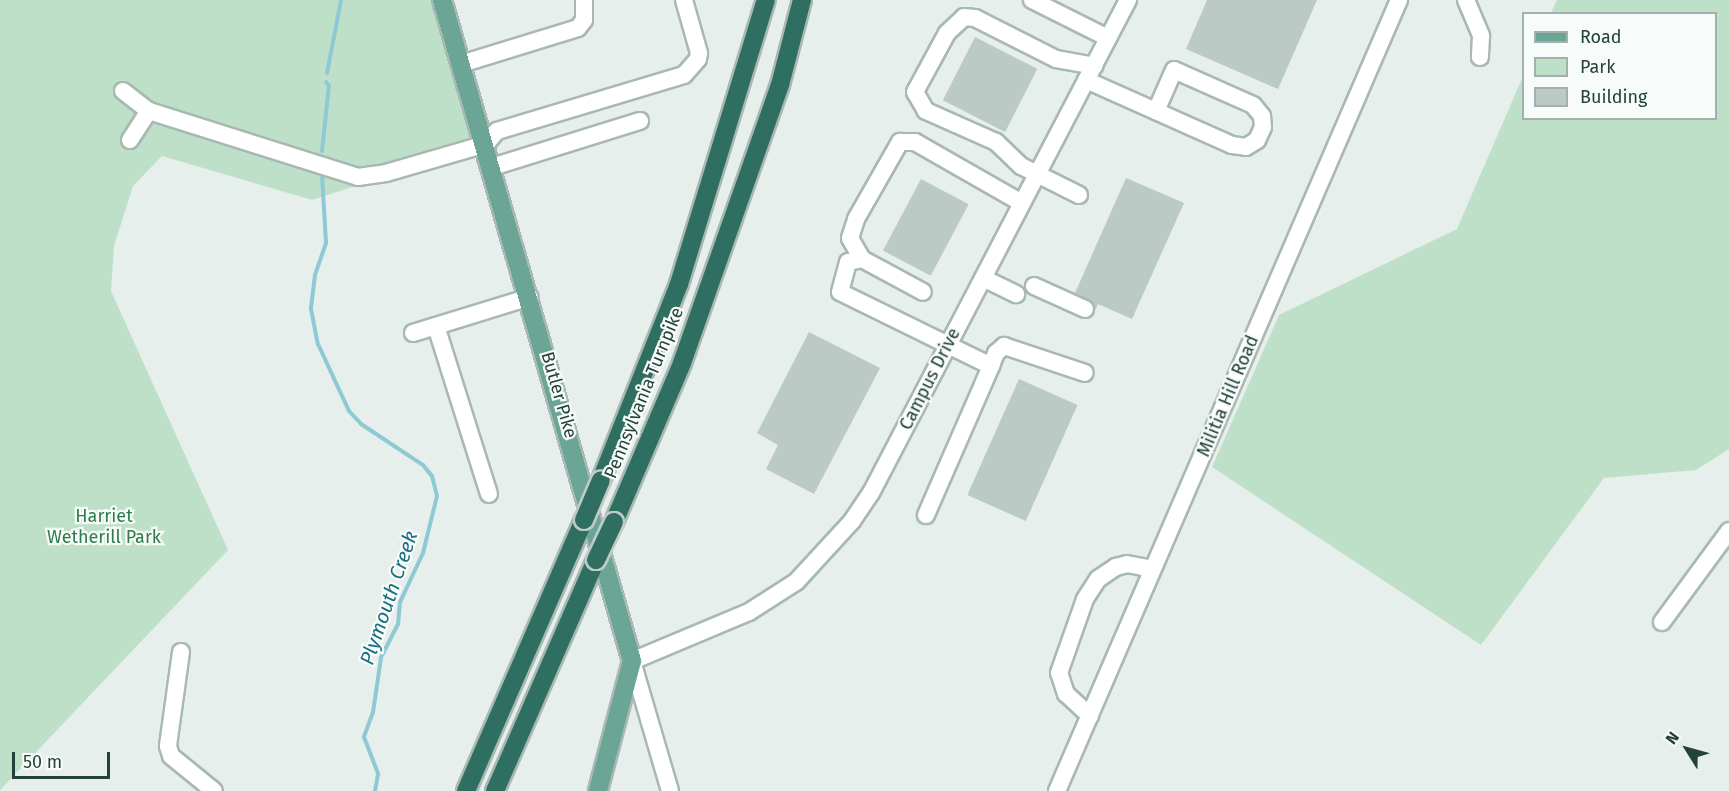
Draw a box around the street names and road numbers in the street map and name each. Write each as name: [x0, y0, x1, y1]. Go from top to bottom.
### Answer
street label: Pennsylvania Turnpike: [600, 304, 688, 482]
street label: Campus Drive: [895, 324, 965, 434]
street label: Militia Hill Road: [1193, 332, 1263, 460]
street label: Butler Pike: [536, 349, 582, 441]

